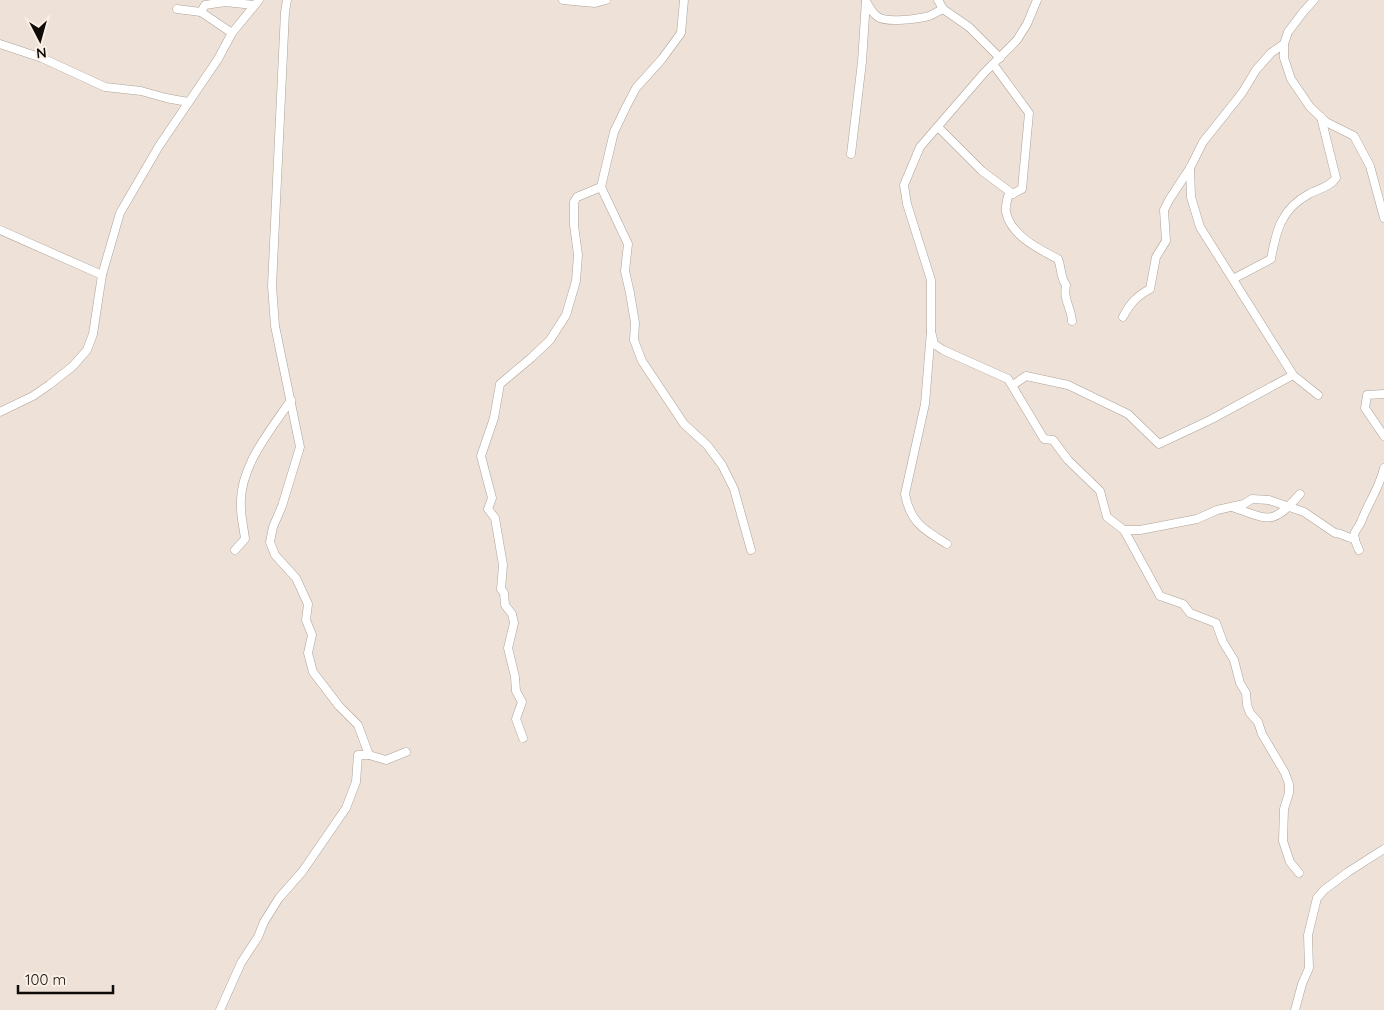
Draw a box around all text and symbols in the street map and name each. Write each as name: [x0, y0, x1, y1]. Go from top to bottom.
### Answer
north arrow: [15, 15, 65, 65]
text: N: [35, 43, 47, 62]
scale bar: [18, 962, 112, 994]
text: 100 m: [25, 970, 66, 989]

